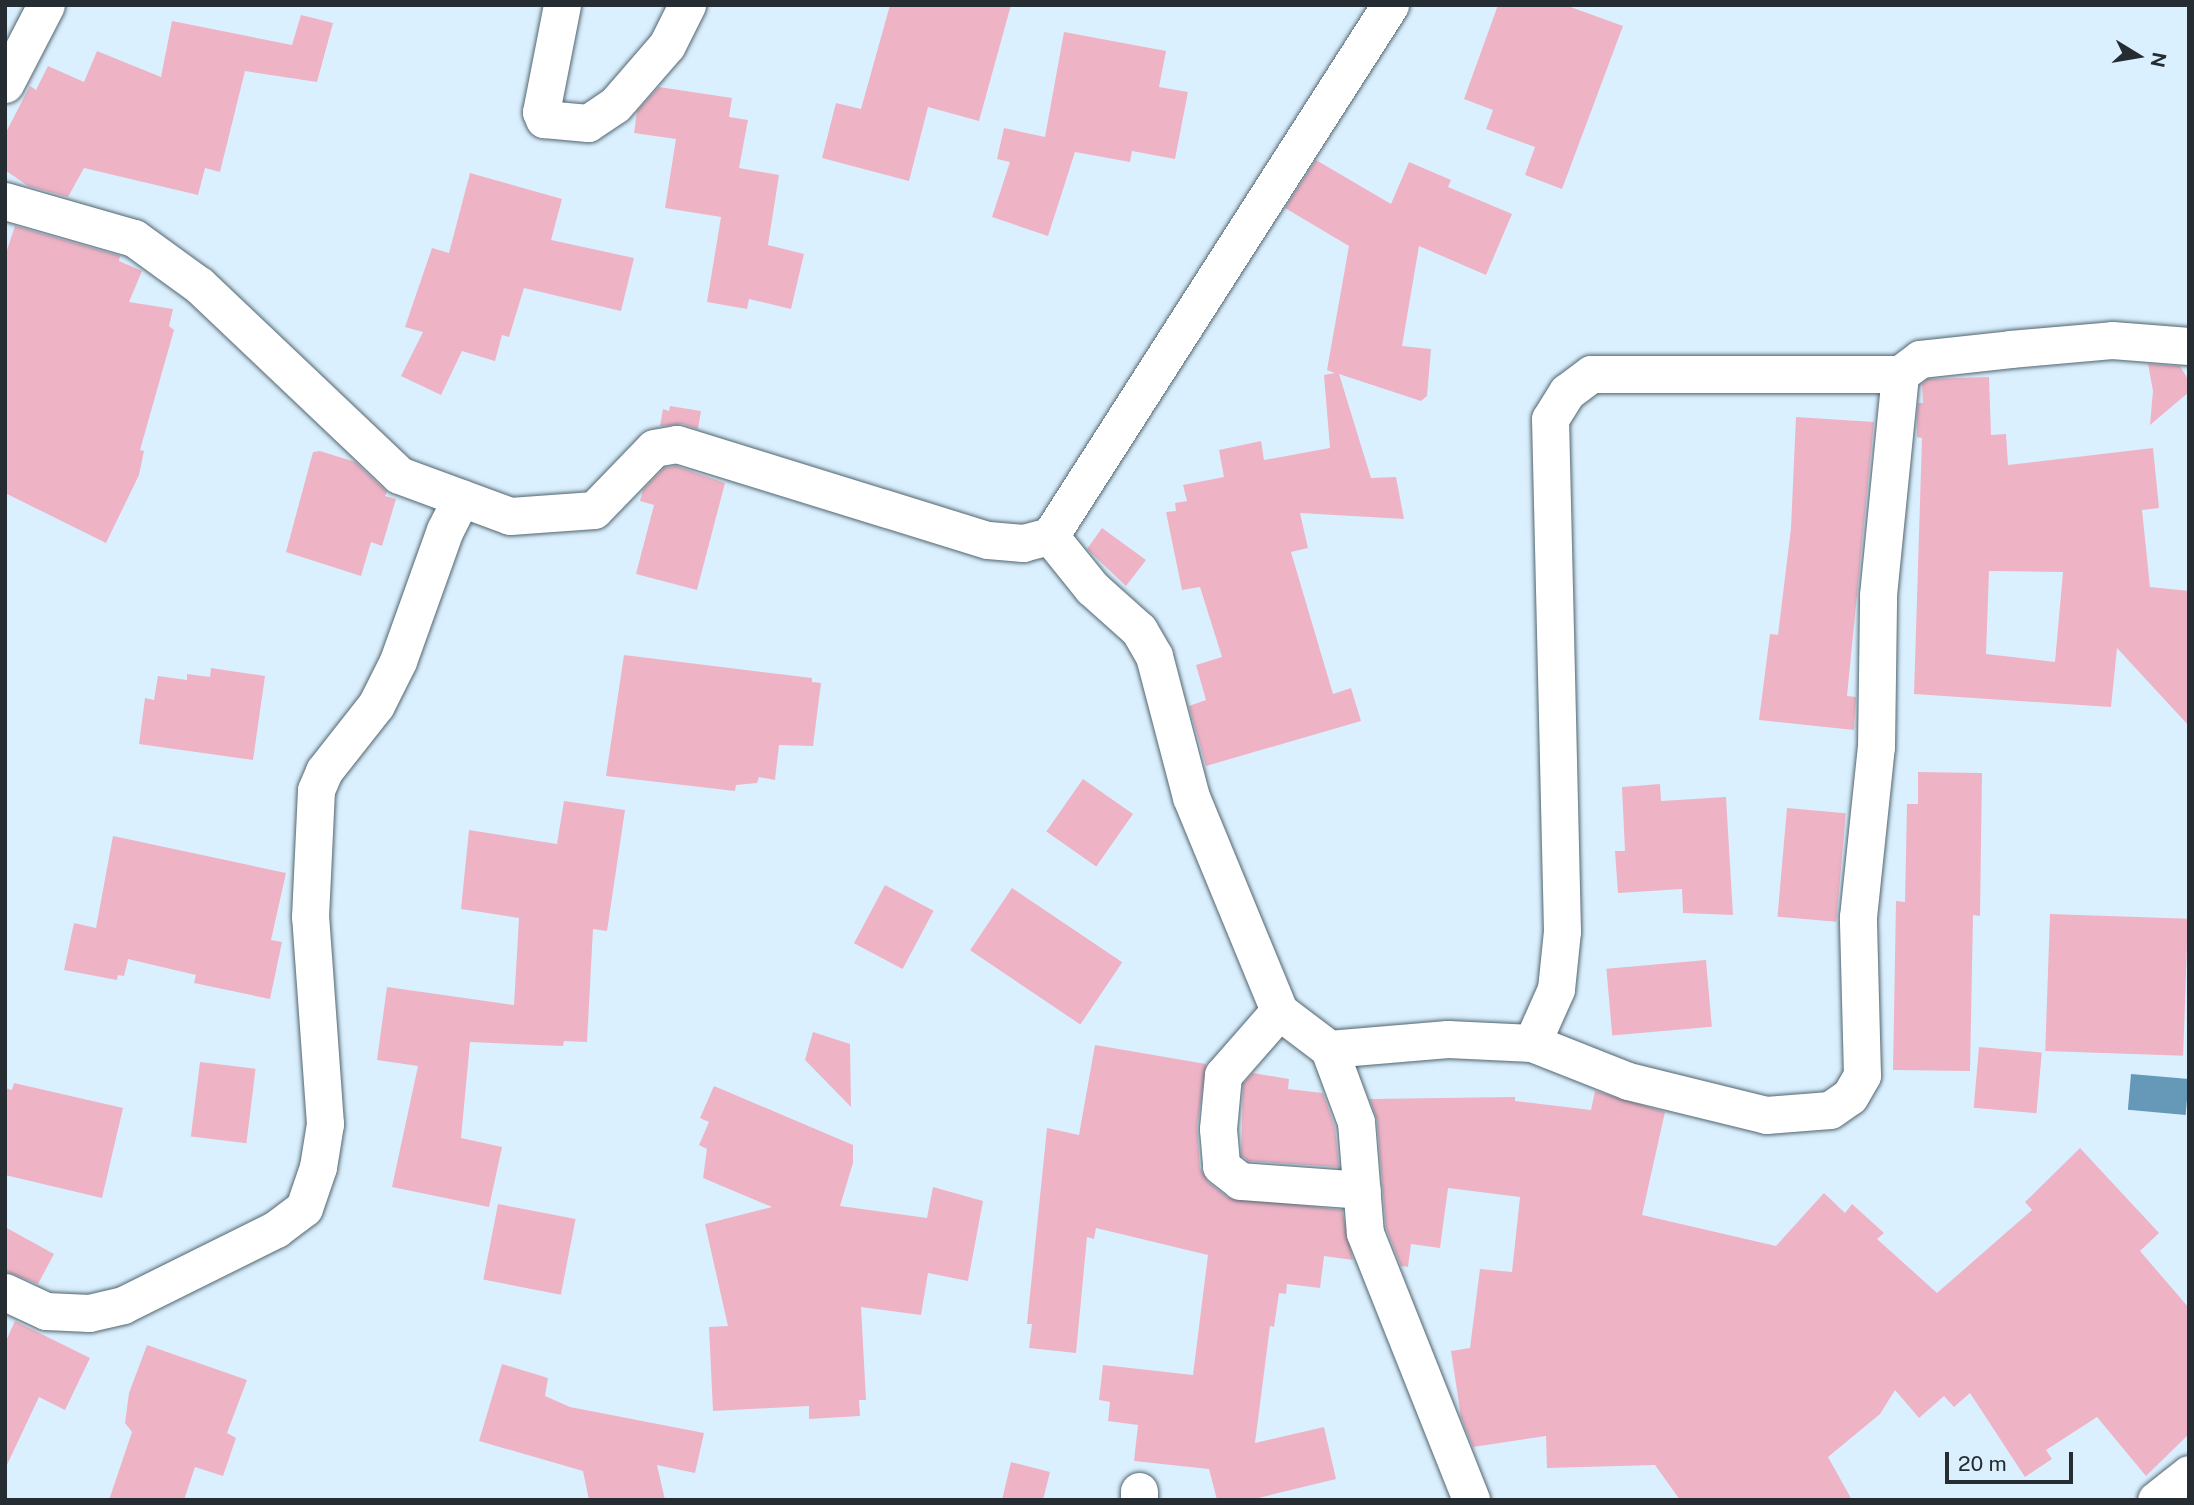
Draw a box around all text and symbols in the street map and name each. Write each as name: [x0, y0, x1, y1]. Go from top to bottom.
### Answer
north arrow: [2103, 21, 2173, 91]
text: N: [2146, 51, 2171, 69]
scale bar: [1949, 1438, 2077, 1482]
text: 20 m: [1958, 1451, 2007, 1476]

